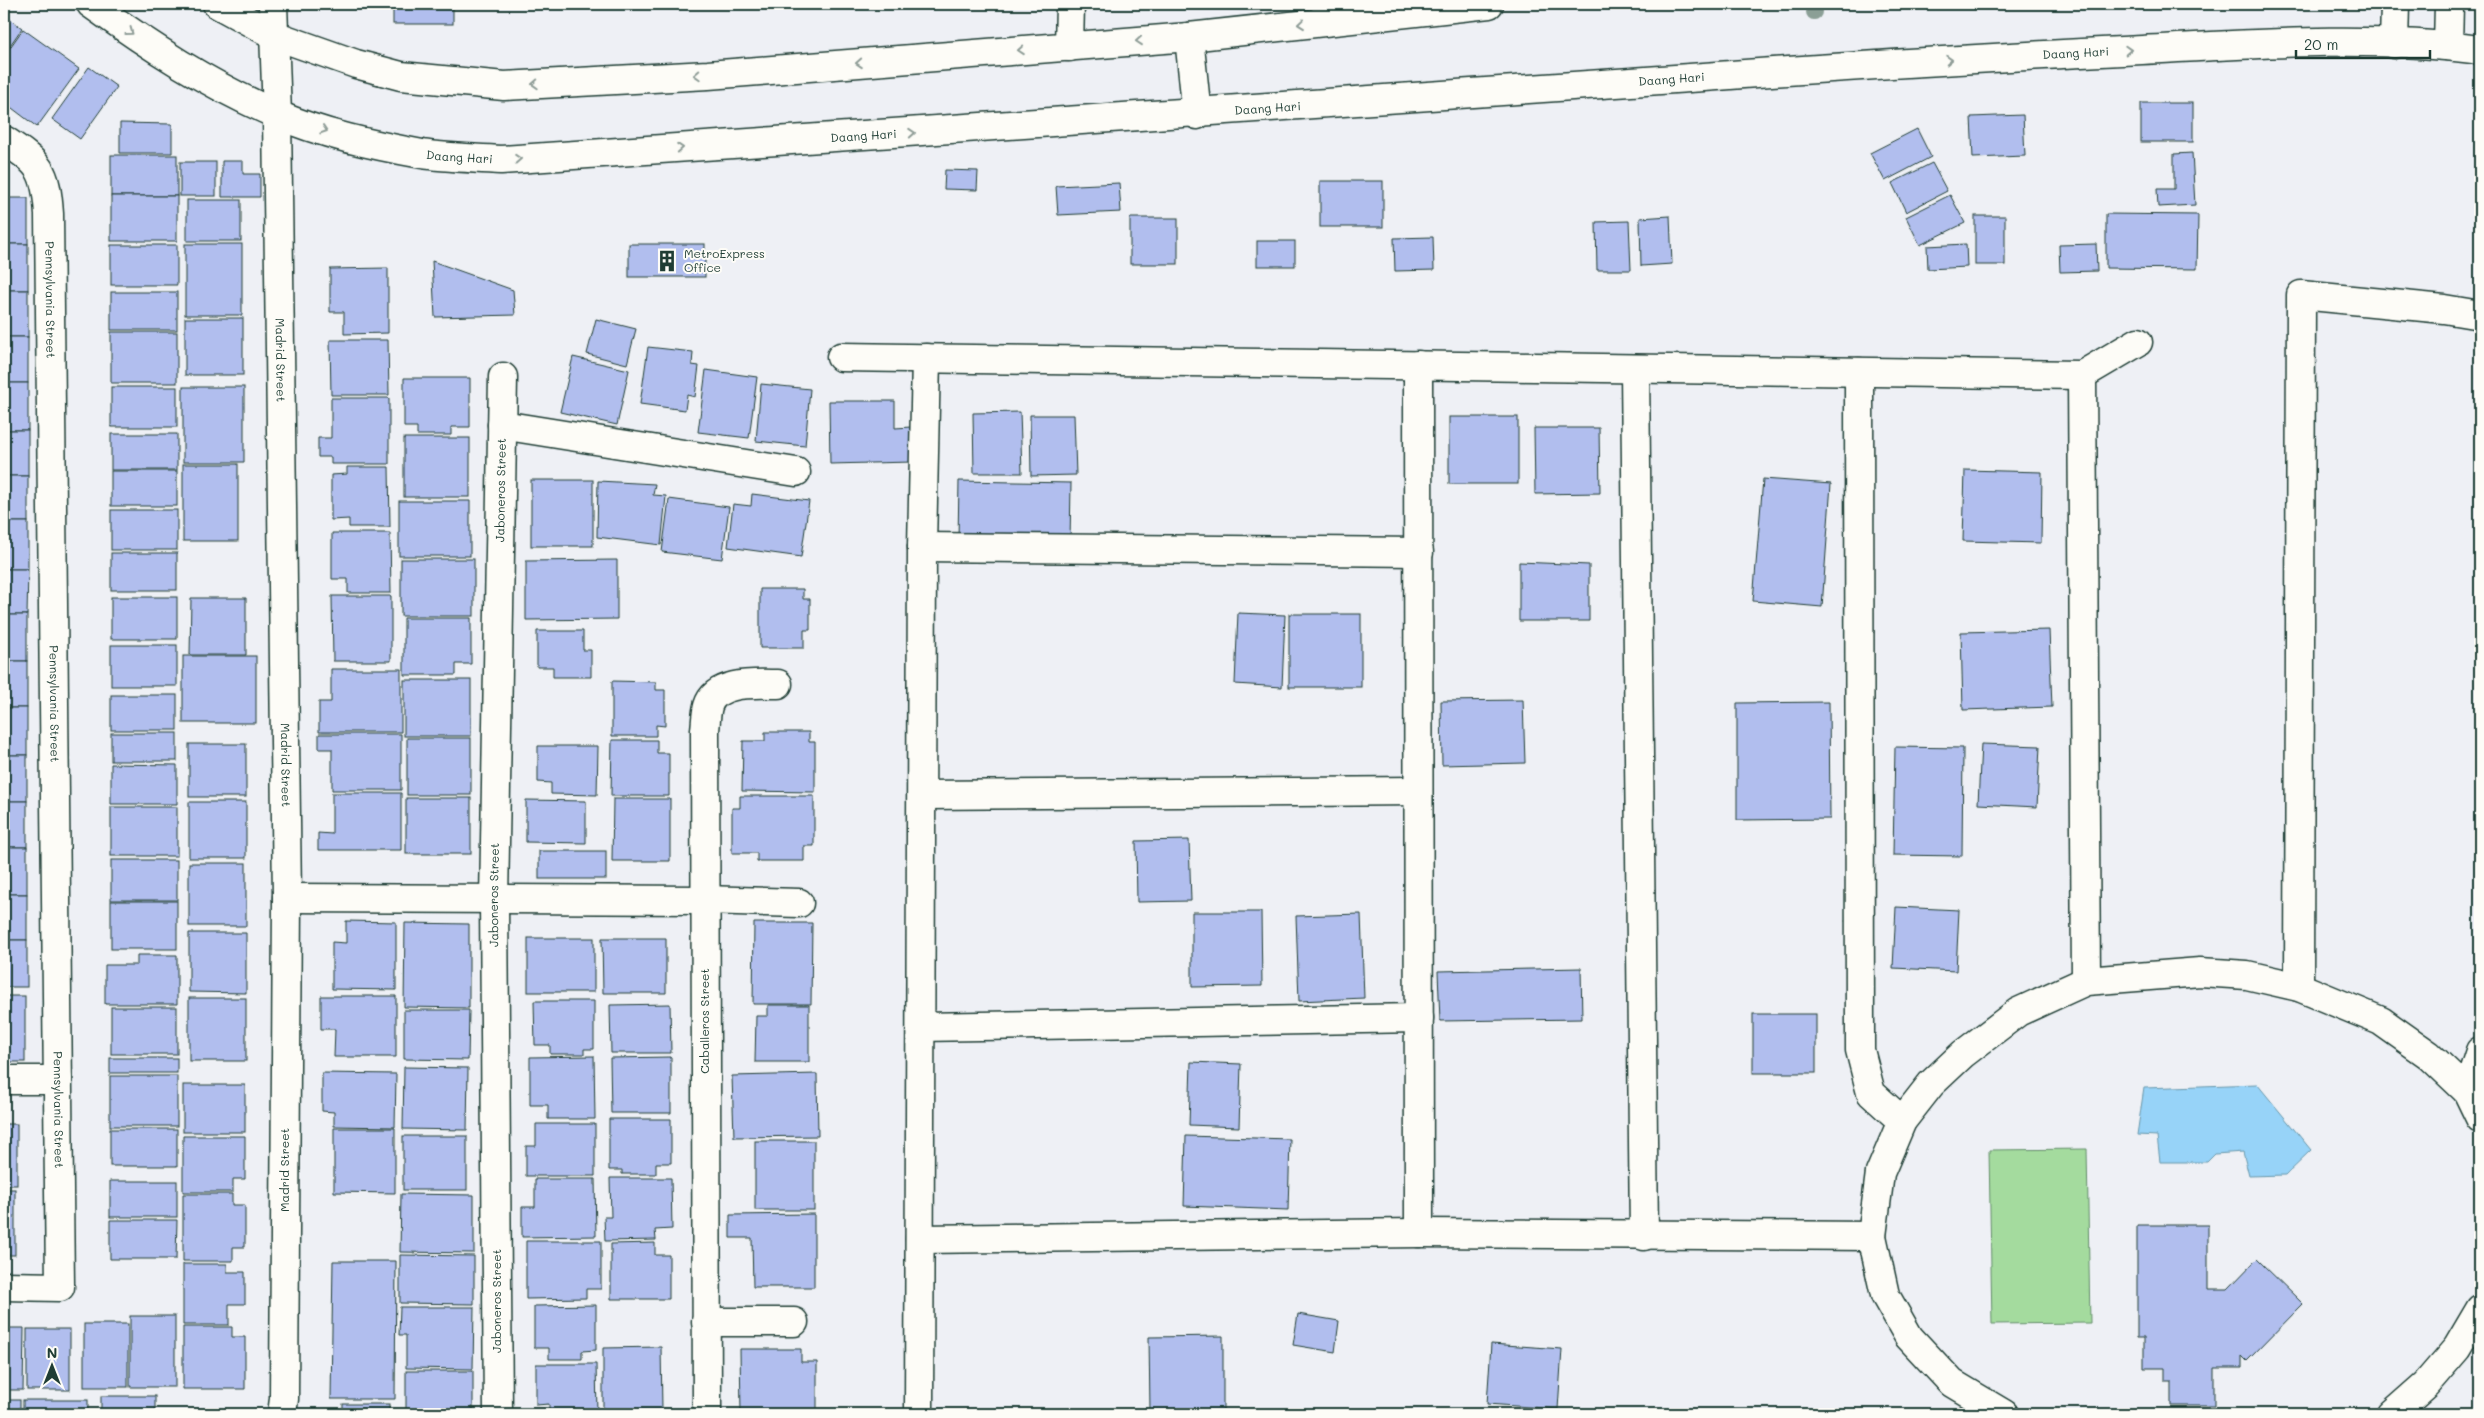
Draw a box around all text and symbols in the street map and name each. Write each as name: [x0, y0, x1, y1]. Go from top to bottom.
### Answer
one-way arrow: [1297, 18, 1305, 29]
one-way arrow: [124, 26, 134, 35]
scale bar: [2296, 28, 2430, 60]
text: 20 m: [2304, 34, 2338, 54]
one-way arrow: [1135, 35, 1143, 46]
street label: Daang Hari: [2042, 43, 2109, 62]
one-way arrow: [1017, 45, 1025, 56]
one-way arrow: [2125, 45, 2133, 56]
one-way arrow: [1945, 54, 1953, 65]
one-way arrow: [855, 57, 863, 68]
street label: Daang Hari: [1638, 68, 1705, 89]
one-way arrow: [693, 70, 701, 81]
one-way arrow: [530, 79, 538, 90]
street label: Daang Hari: [1234, 97, 1301, 118]
one-way arrow: [319, 124, 327, 134]
street label: Daang Hari: [830, 125, 897, 145]
one-way arrow: [908, 128, 916, 139]
one-way arrow: [676, 143, 684, 154]
street label: Daang Hari: [425, 146, 493, 166]
one-way arrow: [514, 153, 522, 164]
street label: Pennsylvania Street: [42, 241, 59, 358]
place label: MetroExpress Office: [684, 245, 765, 275]
building icon: MetroExpress Office: [654, 248, 680, 274]
street label: Madrid Street: [273, 318, 290, 402]
street label: Jaboneros Street: [491, 438, 509, 542]
street label: Pennsylvania Street: [46, 645, 64, 762]
street label: Madrid Street: [278, 723, 295, 807]
street label: Jaboneros Street: [485, 843, 502, 947]
street label: Caballeros Street: [696, 968, 712, 1074]
street label: Pennsylvania Street: [51, 1051, 68, 1168]
street label: Madrid Street: [276, 1128, 292, 1212]
street label: Jaboneros Street: [488, 1249, 504, 1353]
north arrow: [28, 1340, 78, 1390]
text: N: [47, 1343, 57, 1362]

